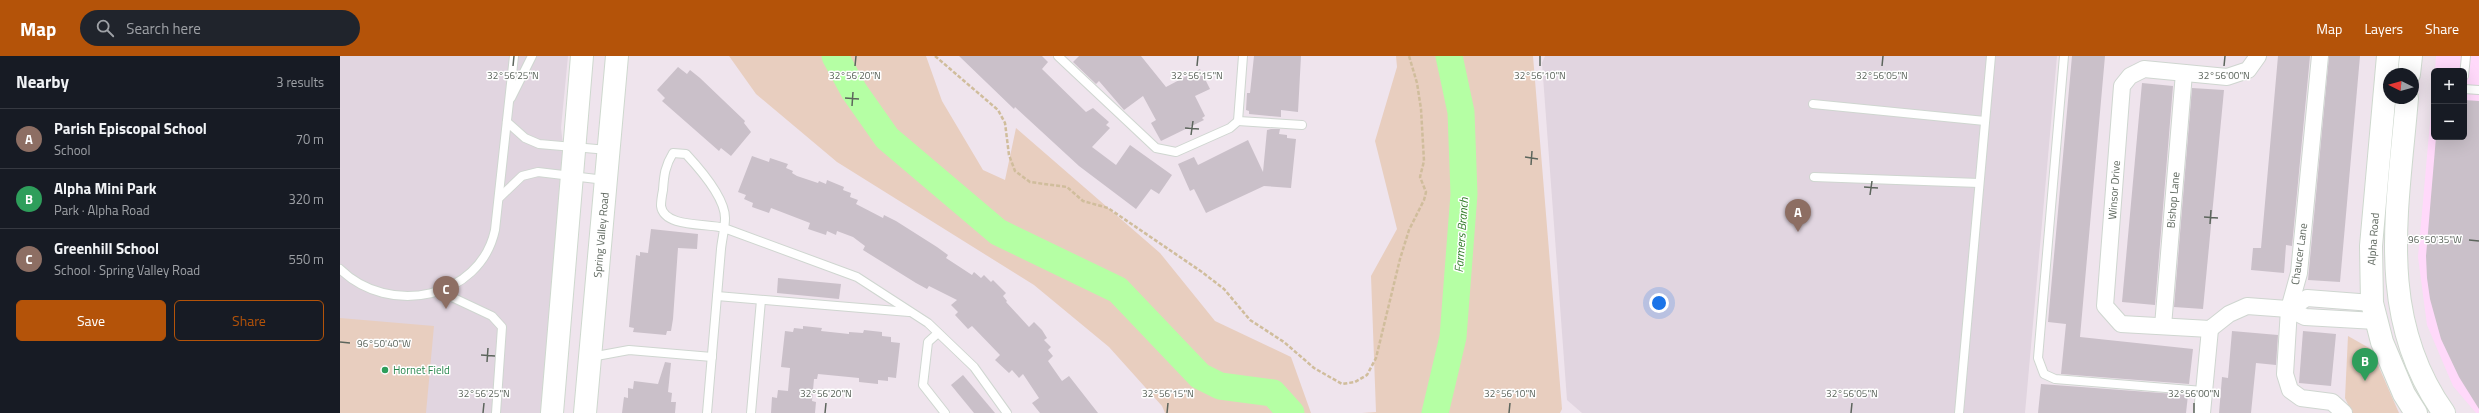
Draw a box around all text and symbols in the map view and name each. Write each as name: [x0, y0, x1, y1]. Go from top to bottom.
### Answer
search box: [80, 10, 360, 46]
text: Map: [20, 14, 56, 43]
icon: search: [94, 17, 116, 39]
text: Search here: [126, 17, 201, 40]
text: Map: [2316, 18, 2342, 39]
text: Layers: [2364, 18, 2403, 39]
text: Share: [2425, 18, 2459, 39]
text: 32°56'25"N: [487, 68, 539, 83]
text: 32°56'20"N: [829, 68, 881, 83]
text: 32°56'15"N: [1171, 68, 1223, 83]
text: 32°56'10"N: [1514, 68, 1566, 83]
text: 32°56'05"N: [1856, 68, 1908, 83]
text: 32°56'00"N: [2198, 68, 2250, 83]
north arrow: [2383, 68, 2419, 104]
map controls: [2431, 68, 2467, 140]
button: +: [2431, 68, 2467, 104]
text: Nearby: [16, 69, 69, 95]
text: 3 results: [276, 72, 324, 92]
button: −: [2431, 104, 2467, 140]
text: Parish Episcopal School: [54, 117, 207, 140]
text: A: [25, 129, 33, 149]
text: 70 m: [296, 129, 324, 149]
text: School: [54, 140, 90, 160]
street label: Winsor Drive: [2104, 159, 2124, 220]
street label: Bishop Lane: [2163, 171, 2183, 229]
text: Alpha Mini Park: [54, 177, 156, 200]
text: B: [25, 189, 33, 209]
text: 320 m: [288, 189, 324, 209]
street label: Spring Valley Road: [589, 191, 613, 278]
water label: Farmers Branch: [1449, 196, 1473, 273]
pin: A: [1785, 199, 1811, 232]
text: Park · Alpha Road: [54, 200, 150, 220]
street label: Alpha Road: [2363, 212, 2383, 266]
street label: Chaucer Lane: [2287, 222, 2311, 286]
text: 96°50'35"W: [2408, 232, 2462, 247]
text: Greenhill School: [54, 237, 159, 260]
text: C: [25, 249, 33, 269]
text: 550 m: [288, 249, 324, 269]
text: School · Spring Valley Road: [54, 260, 200, 280]
pin: C: [433, 276, 459, 309]
your location: [1649, 293, 1669, 313]
button: Save: [16, 300, 166, 341]
button: Share: [174, 300, 324, 341]
text: 96°50'40"W: [357, 336, 411, 351]
pin: B: [2352, 348, 2378, 381]
place label: Hornet Field: [393, 362, 450, 378]
marker: Hornet Field: [380, 365, 390, 375]
text: 32°56'25"N: [458, 386, 510, 401]
text: 32°56'20"N: [800, 386, 852, 401]
text: 32°56'15"N: [1142, 386, 1194, 401]
text: 32°56'10"N: [1484, 386, 1536, 401]
text: 32°56'05"N: [1826, 386, 1878, 401]
text: 32°56'00"N: [2168, 386, 2220, 401]

